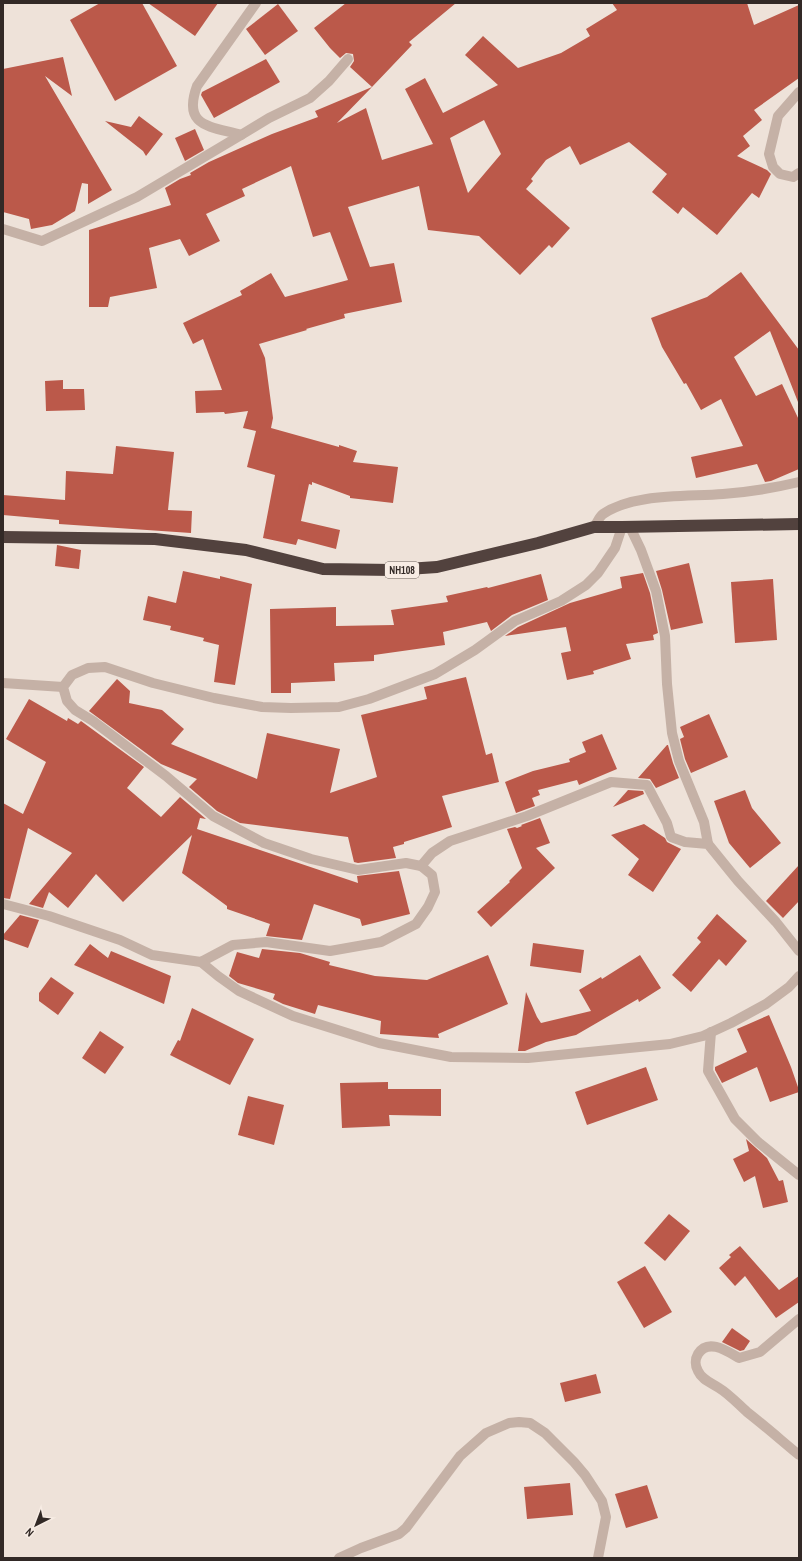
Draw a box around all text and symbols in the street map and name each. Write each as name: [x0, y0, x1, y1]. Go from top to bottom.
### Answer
road number: NH108: [385, 562, 419, 578]
north arrow: [16, 1505, 56, 1545]
text: N: [22, 1525, 36, 1540]

